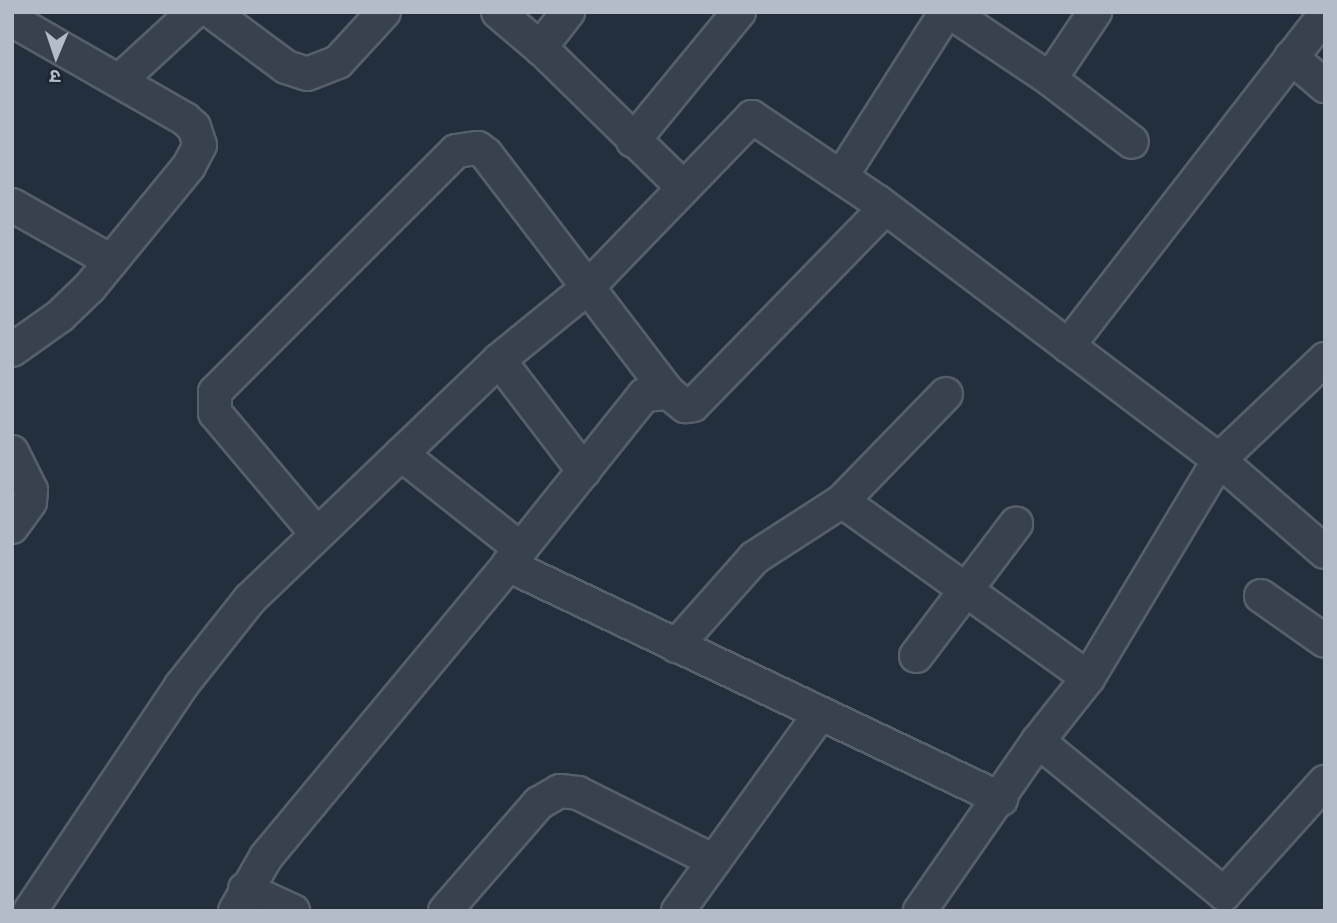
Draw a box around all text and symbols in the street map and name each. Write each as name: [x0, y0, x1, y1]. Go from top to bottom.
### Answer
north arrow: [21, 21, 91, 91]
text: उ: [49, 65, 61, 89]

